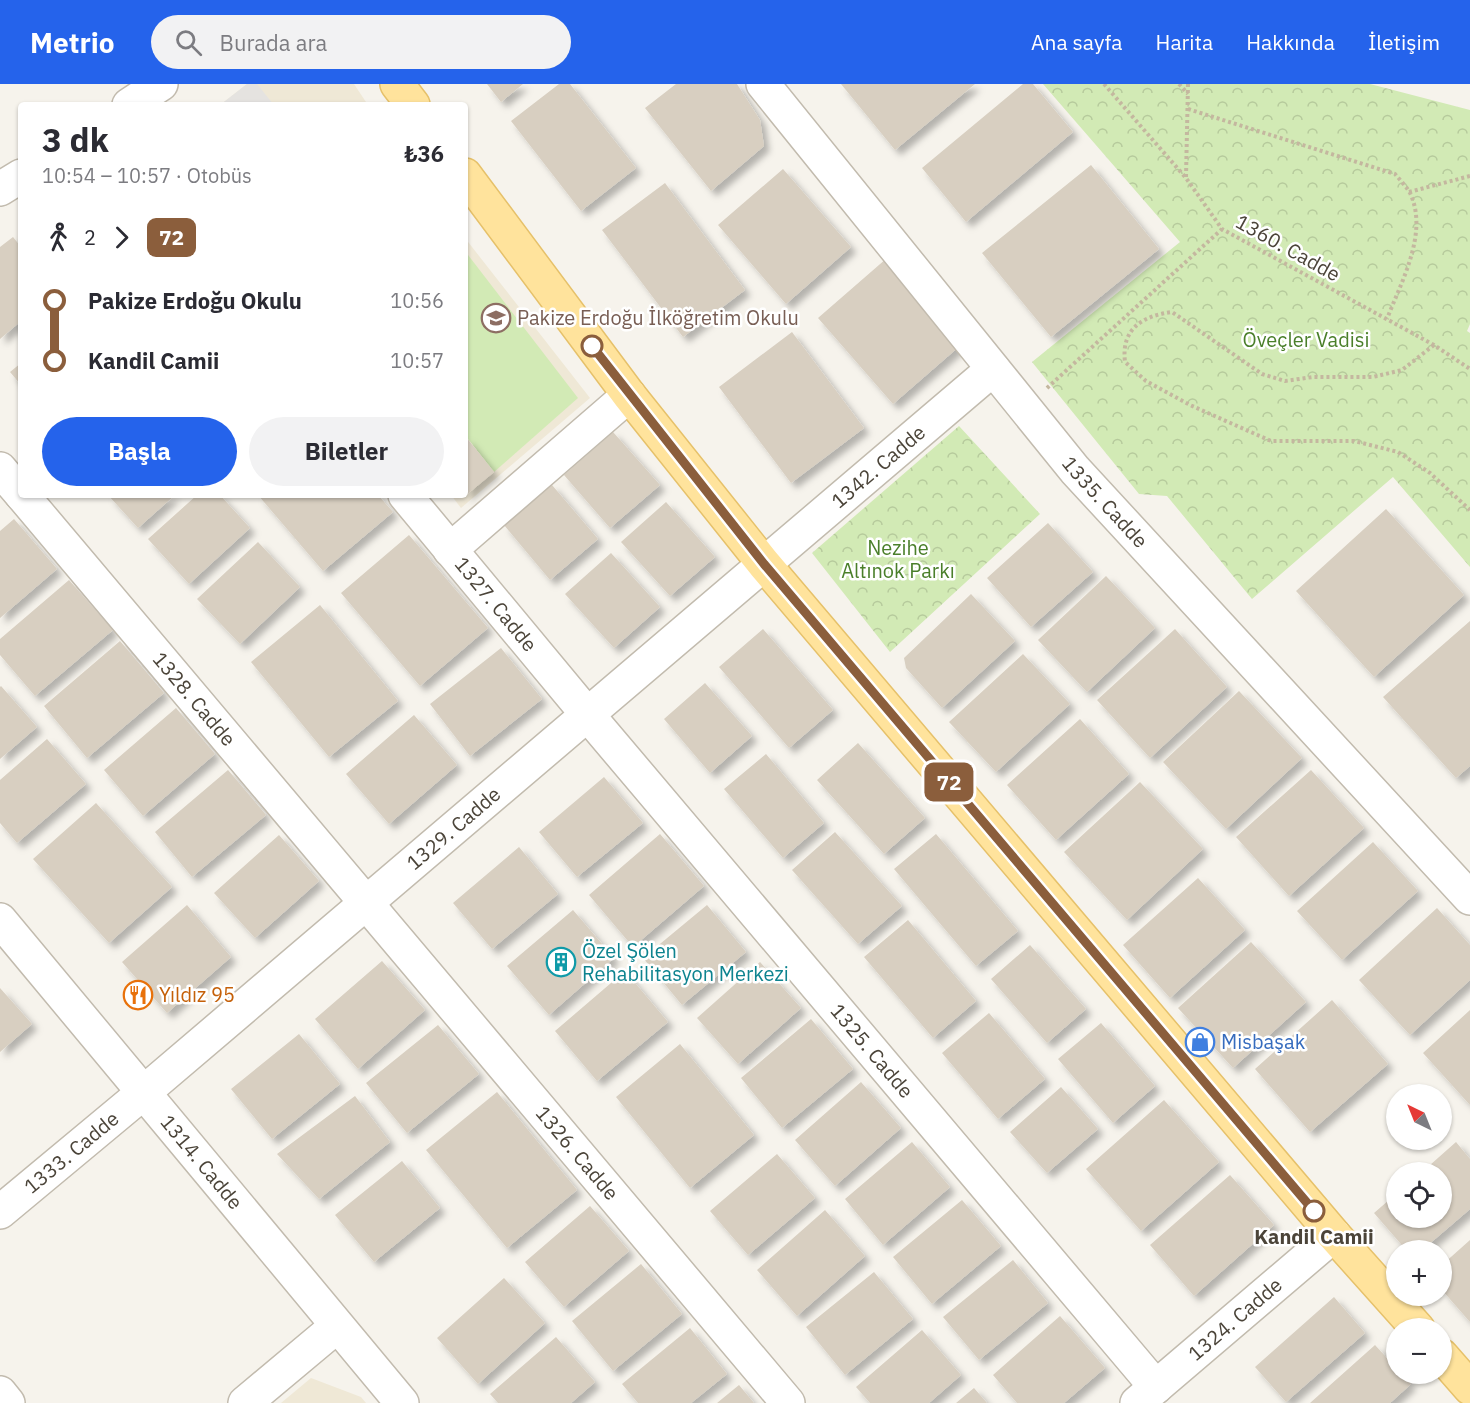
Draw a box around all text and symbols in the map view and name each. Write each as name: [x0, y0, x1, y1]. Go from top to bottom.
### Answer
search box: [151, 15, 571, 69]
text: Metrio: [30, 24, 115, 61]
icon: search: [172, 26, 205, 59]
text: Burada ara: [220, 28, 327, 57]
text: Ana sayfa: [1031, 28, 1123, 56]
text: Harita: [1156, 28, 1213, 56]
text: Hakkında: [1246, 28, 1335, 56]
text: İletişim: [1368, 28, 1440, 56]
text: 3 dk: [42, 118, 109, 161]
text: ₺36: [404, 139, 444, 168]
text: 10:54 – 10:57 · Otobüs: [42, 162, 252, 189]
street label: 1360. Cadde: [1231, 208, 1345, 287]
icon: walk: [42, 221, 75, 254]
icon: forward: [105, 221, 138, 254]
text: 72: [159, 223, 184, 251]
text: 2: [84, 224, 96, 251]
text: Pakize Erdoğu Okulu: [88, 286, 302, 315]
text: 10:56: [390, 287, 444, 314]
school or university icon: Pakize Erdoğu İlköğretim Okulu: [480, 302, 512, 334]
place label: Pakize Erdoğu İlköğretim Okulu: [517, 304, 799, 331]
park label: Öveçler Vadisi: [1243, 326, 1369, 353]
unlabelled marker: [581, 335, 603, 357]
text: Kandil Camii: [88, 346, 219, 375]
text: 10:57: [390, 347, 444, 374]
button: Başla: [42, 417, 237, 486]
button: Biletler: [249, 417, 444, 486]
street label: 1342. Cadde: [825, 419, 931, 514]
street label: 1335. Cadde: [1056, 450, 1154, 553]
park label: Nezihe Altınok Parkı: [841, 534, 955, 584]
street label: 1327. Cadde: [449, 551, 543, 657]
street label: 1328. Cadde: [147, 646, 242, 752]
line badge: 72: [922, 762, 976, 802]
text: 72: [936, 768, 962, 796]
street label: 1329. Cadde: [401, 780, 506, 876]
place label: Özel Şölen Rehabilitasyon Merkezi: [582, 937, 789, 987]
building icon: Özel Şölen Rehabilitasyon Merkezi: [545, 946, 577, 978]
restaurant icon: Yıldız 95: [122, 979, 154, 1011]
place label: Yıldız 95: [159, 981, 235, 1008]
street label: 1325. Cadde: [825, 998, 920, 1103]
shop icon: Misbaşak: [1184, 1026, 1216, 1058]
place label: Misbaşak: [1221, 1028, 1306, 1055]
north arrow: [1386, 1084, 1452, 1150]
map controls: [1386, 1084, 1452, 1384]
street label: 1326. Cadde: [530, 1100, 625, 1206]
street label: 1333. Cadde: [18, 1105, 124, 1199]
street label: 1314. Cadde: [155, 1109, 249, 1215]
button: locate: [1386, 1162, 1452, 1228]
marker: Kandil Camii: [1303, 1200, 1325, 1222]
place label: Kandil Camii: [1254, 1223, 1374, 1250]
button: +: [1386, 1240, 1452, 1306]
street label: 1324. Cadde: [1182, 1271, 1288, 1367]
button: −: [1386, 1318, 1452, 1384]

